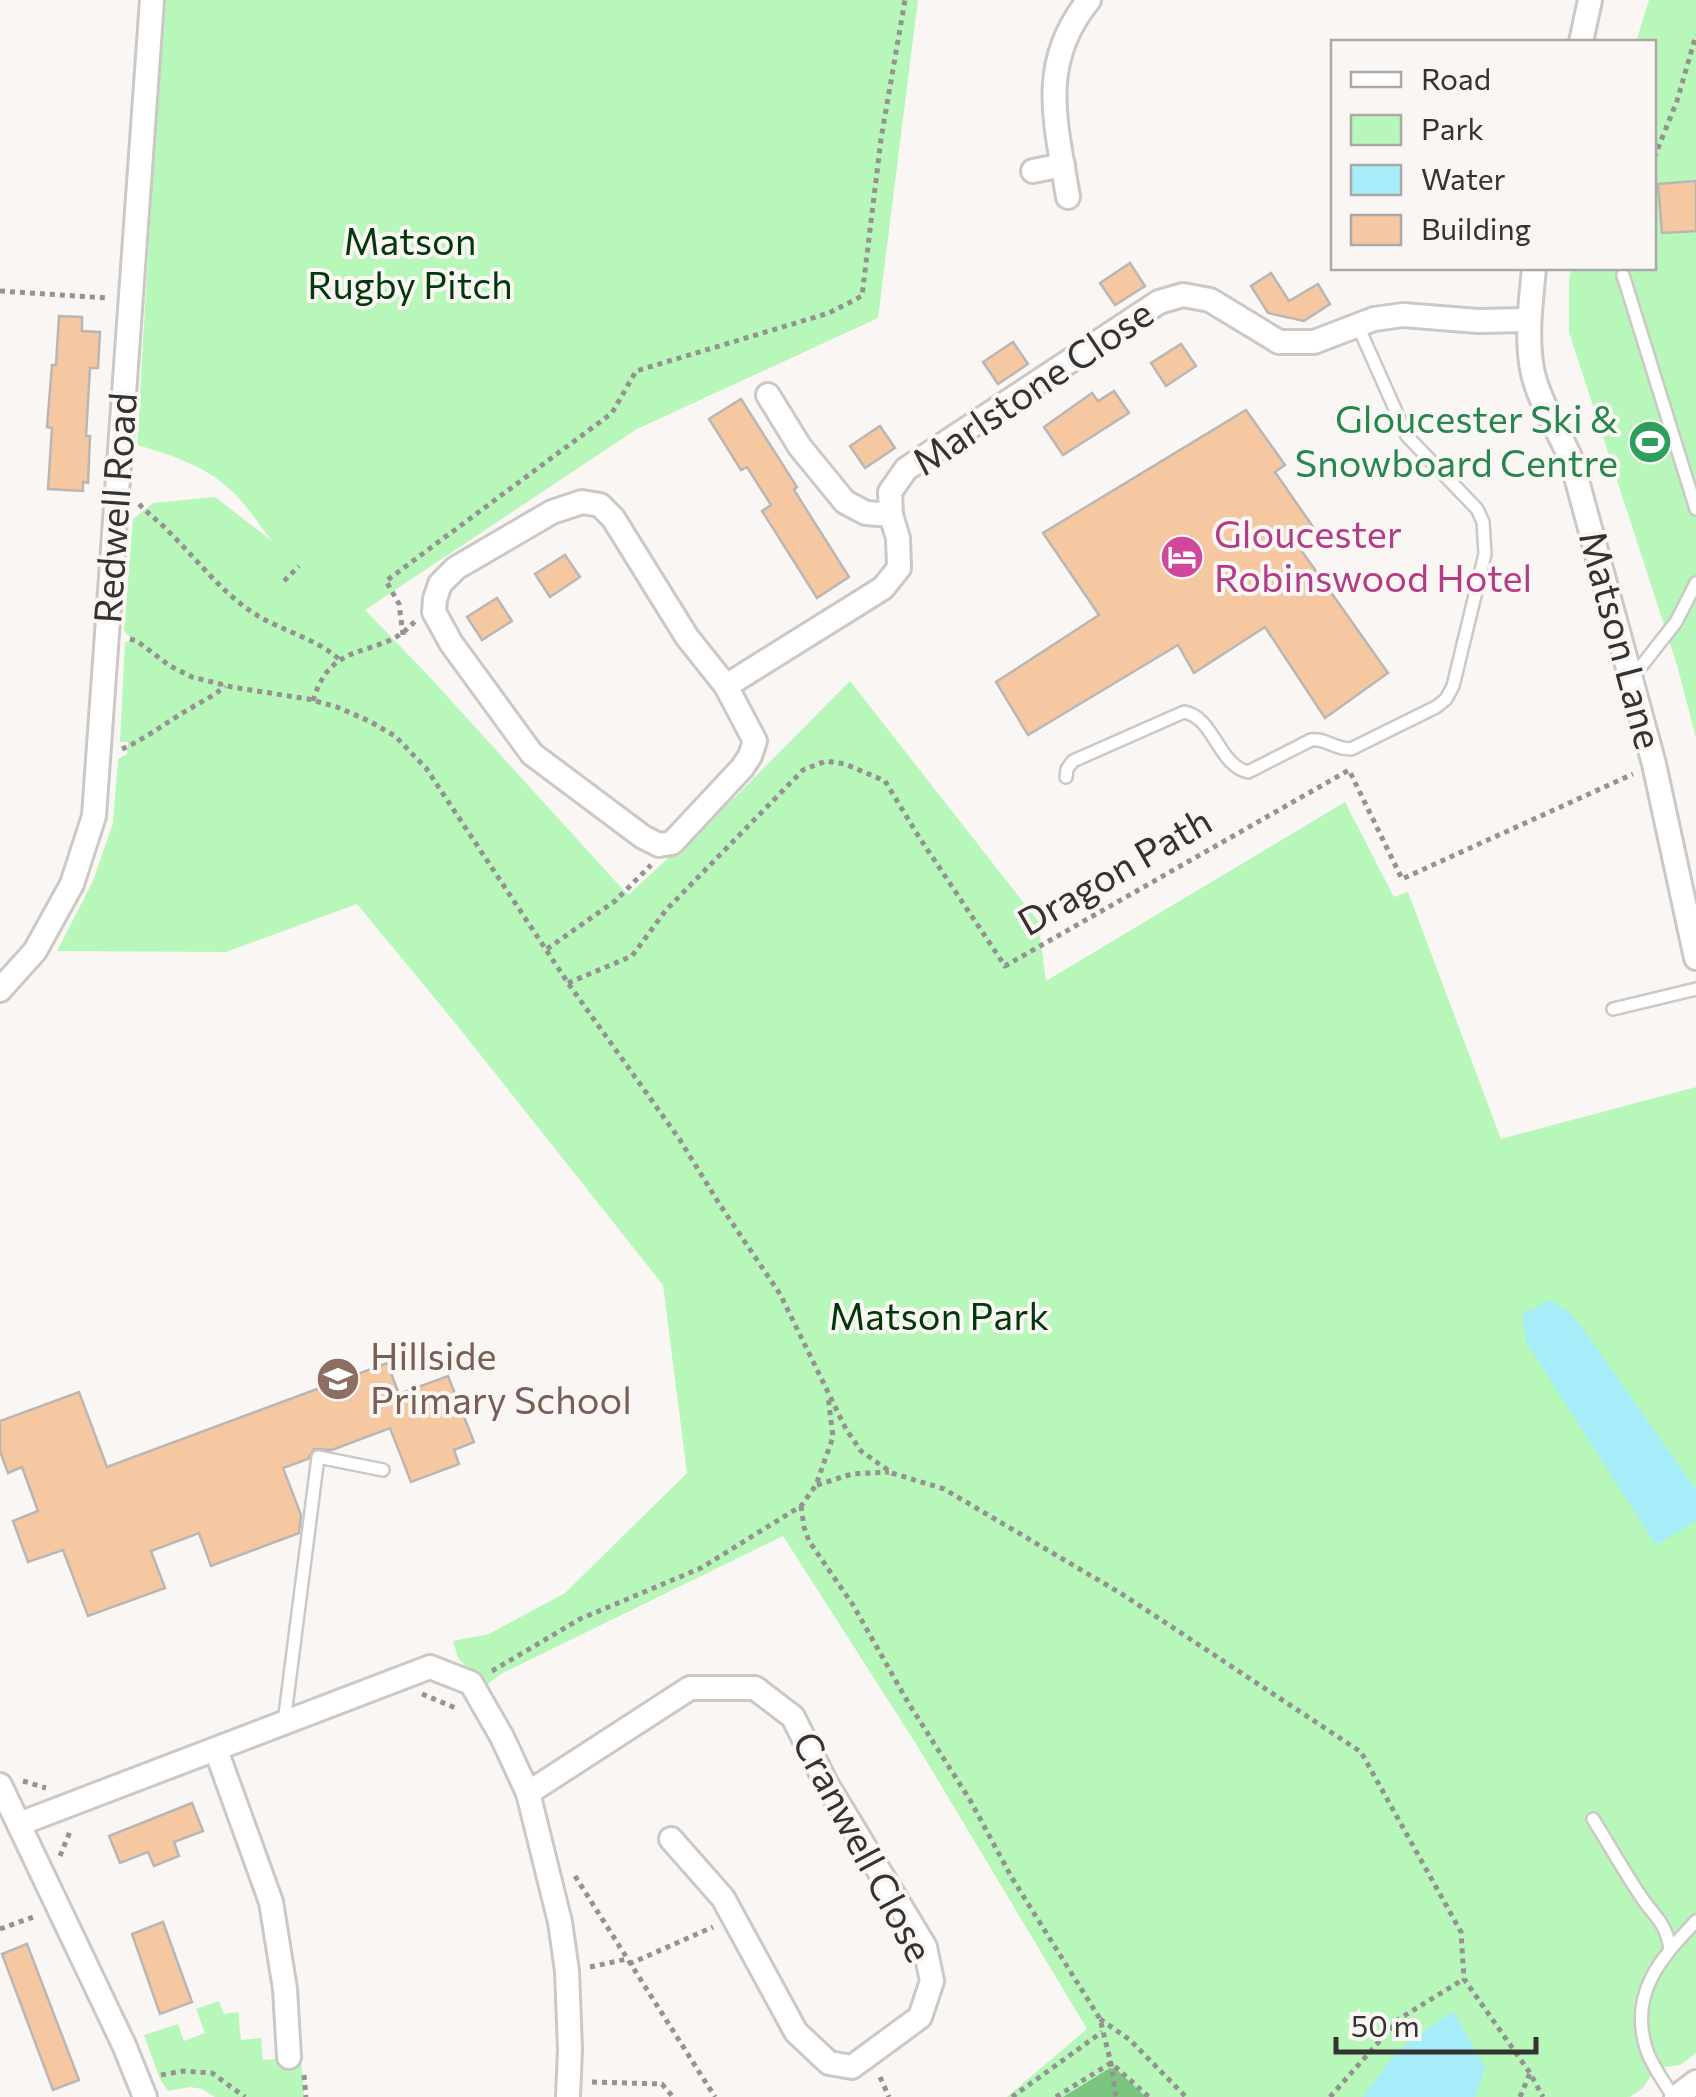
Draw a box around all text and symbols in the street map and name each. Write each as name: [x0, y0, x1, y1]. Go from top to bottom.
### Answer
legend: [1331, 40, 1656, 270]
text: Road: [1421, 59, 1491, 96]
text: Park: [1421, 109, 1484, 146]
text: Water: [1421, 159, 1506, 196]
text: Building: [1421, 209, 1531, 246]
park label: Matson Rugby Pitch: [307, 216, 513, 307]
street label: Marlstone Close: [902, 288, 1161, 484]
street label: Redwell Road: [82, 391, 145, 625]
place label: Gloucester Ski & Snowboard Centre: [1295, 394, 1618, 485]
sports icon: Gloucester Ski & Snowboard Centre: [1627, 419, 1673, 465]
place label: Gloucester Robinswood Hotel: [1214, 509, 1532, 600]
street label: Matson Lane: [1571, 525, 1674, 754]
hotel icon: Gloucester Robinswood Hotel: [1159, 534, 1205, 580]
street label: Dragon Path: [1009, 796, 1219, 944]
park label: Matson Park: [829, 1291, 1049, 1338]
place label: Hillside Primary School: [370, 1331, 632, 1422]
school or university icon: Hillside Primary School: [315, 1356, 361, 1402]
street label: Cranwell Close: [784, 1723, 945, 1969]
scale bar: [1336, 1992, 1536, 2054]
text: 50 m: [1351, 2006, 1420, 2043]

